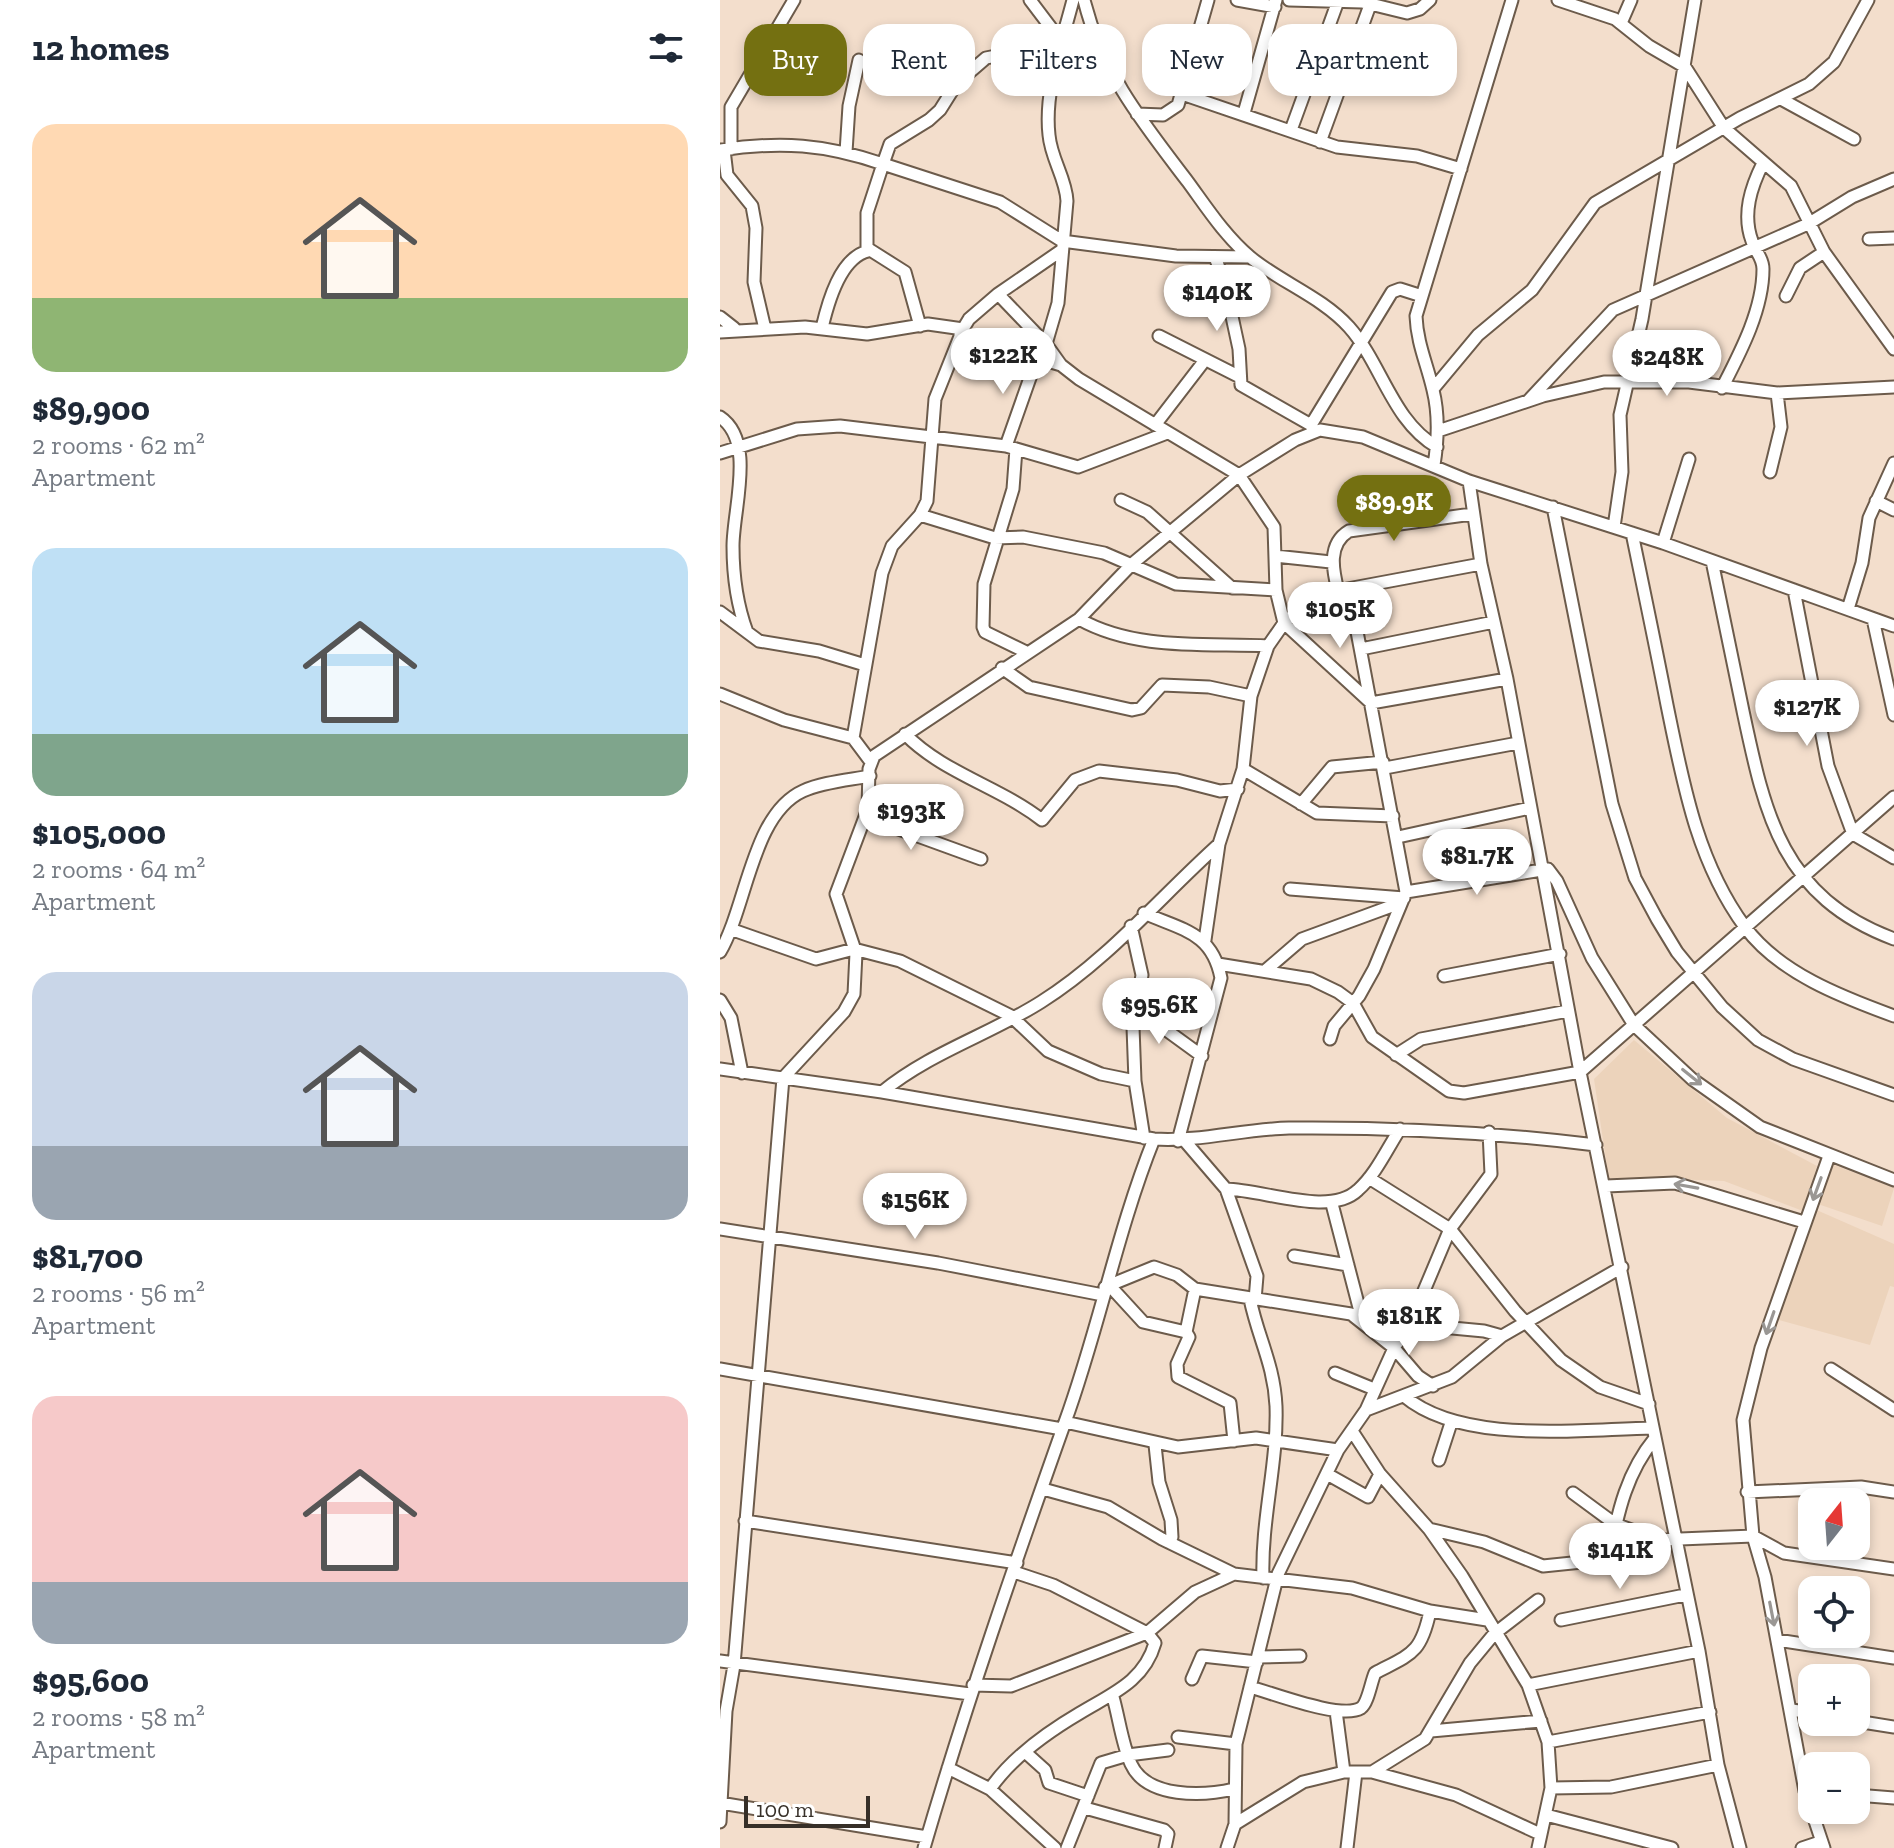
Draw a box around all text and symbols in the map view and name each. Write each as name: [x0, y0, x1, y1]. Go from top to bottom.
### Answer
chip: Buy: [744, 24, 847, 96]
chip: Rent: [863, 24, 975, 96]
chip: Filters: [991, 24, 1126, 96]
chip: New: [1142, 24, 1252, 96]
chip: Apartment: [1268, 24, 1457, 96]
icon: filters: [644, 26, 688, 70]
text: 12 homes: [32, 28, 170, 69]
icon: home: [288, 176, 432, 320]
pin: $140K: [1161, 265, 1273, 333]
text: $140K: [1182, 275, 1252, 307]
pin: $122K: [947, 328, 1059, 396]
pin: $248K: [1611, 330, 1723, 398]
text: $122K: [969, 338, 1037, 370]
text: $248K: [1630, 340, 1704, 372]
text: $89,900: [32, 388, 150, 429]
text: 2 rooms · 62 m²: [32, 429, 205, 461]
text: Apartment: [32, 461, 155, 493]
pin: $89.9K: [1329, 475, 1459, 543]
text: $89.9K: [1355, 485, 1433, 517]
pin: $105K: [1284, 582, 1396, 650]
text: $105K: [1305, 592, 1375, 624]
icon: home: [288, 600, 432, 744]
pin: $127K: [1751, 680, 1863, 748]
text: $127K: [1773, 690, 1841, 722]
pin: $193K: [855, 784, 967, 852]
text: $193K: [877, 794, 945, 826]
text: $105,000: [32, 812, 166, 853]
pin: $81.7K: [1412, 829, 1542, 897]
text: $81.7K: [1441, 839, 1513, 871]
text: 2 rooms · 64 m²: [32, 853, 205, 885]
text: Apartment: [32, 885, 155, 917]
pin: $95.6K: [1094, 978, 1224, 1046]
text: $95.6K: [1120, 988, 1198, 1020]
icon: home: [288, 1024, 432, 1168]
one-way arrow: [1681, 1069, 1702, 1086]
pin: $156K: [859, 1173, 971, 1241]
one-way arrow: [1809, 1176, 1823, 1201]
one-way arrow: [1674, 1177, 1699, 1192]
text: $156K: [881, 1183, 949, 1215]
text: $81,700: [32, 1236, 143, 1277]
text: 2 rooms · 56 m²: [32, 1277, 205, 1309]
pin: $181K: [1353, 1289, 1465, 1357]
text: $181K: [1376, 1299, 1442, 1331]
text: Apartment: [32, 1309, 155, 1341]
one-way arrow: [1761, 1311, 1776, 1336]
icon: home: [288, 1448, 432, 1592]
north arrow: [1798, 1488, 1870, 1560]
map controls: [1798, 1488, 1870, 1824]
pin: $141K: [1564, 1523, 1676, 1591]
text: $141K: [1587, 1533, 1653, 1565]
button: locate: [1798, 1576, 1870, 1648]
one-way arrow: [1765, 1601, 1780, 1626]
text: $95,600: [32, 1660, 149, 1701]
button: +: [1798, 1664, 1870, 1736]
text: 2 rooms · 58 m²: [32, 1701, 205, 1733]
text: Apartment: [32, 1733, 155, 1765]
button: −: [1798, 1752, 1870, 1824]
scale bar: [744, 1792, 870, 1828]
text: 100 m: [756, 1796, 814, 1823]

